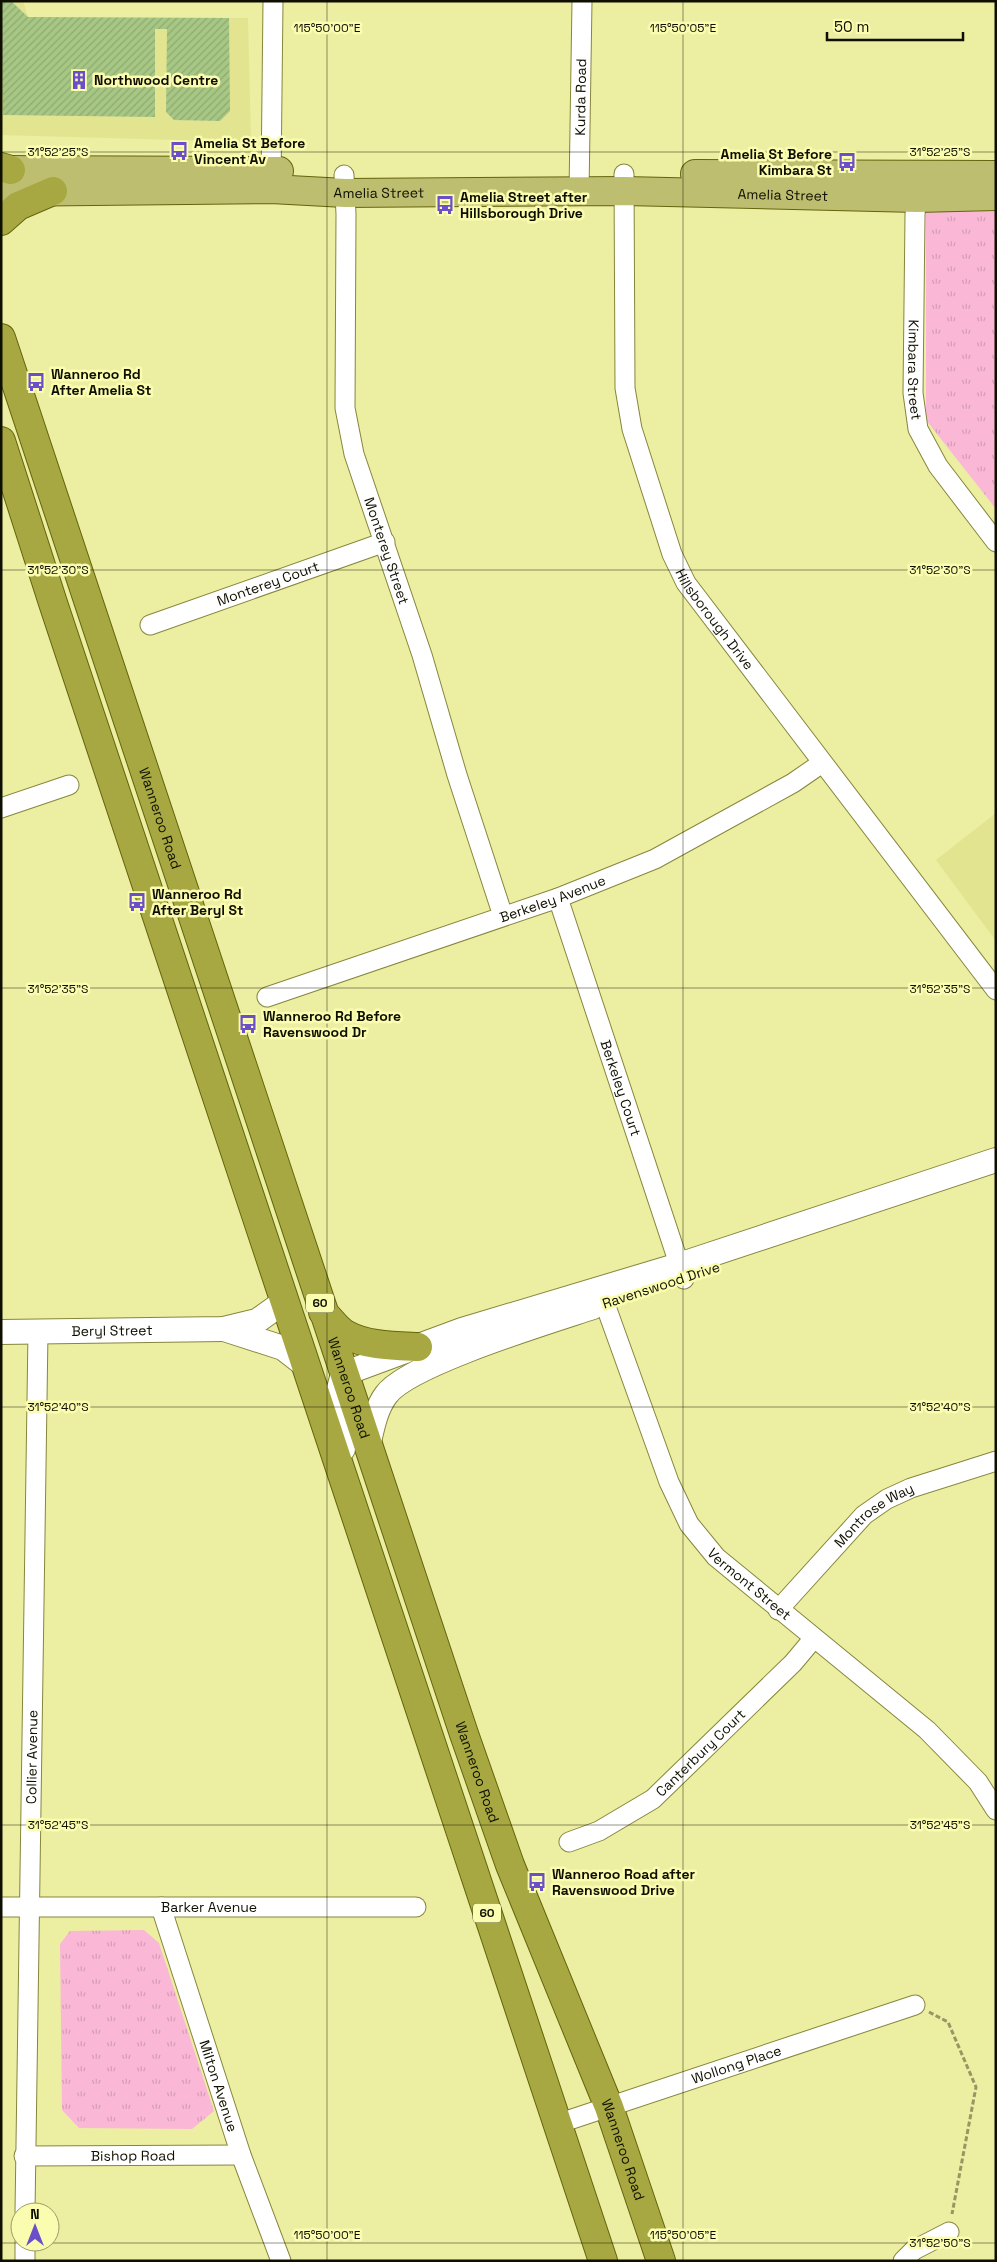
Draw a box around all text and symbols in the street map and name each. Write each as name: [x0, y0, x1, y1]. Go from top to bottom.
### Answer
scale bar: [827, 10, 963, 42]
text: 50 m: [834, 17, 869, 36]
text: 115°50'00"E: [294, 20, 361, 36]
text: 115°50'05"E: [650, 20, 716, 36]
street label: Kurda Road: [571, 58, 590, 136]
building icon: Northwood Centre: [68, 69, 90, 91]
place label: Northwood Centre: [94, 71, 218, 89]
place label: Amelia St Before Vincent Av: [194, 134, 305, 168]
bus stop icon: Amelia St Before Vincent Av: [168, 140, 190, 162]
text: 31°52'25"S: [28, 144, 88, 160]
text: 31°52'25"S: [910, 144, 970, 160]
place label: Amelia St Before Kimbara St: [721, 145, 832, 179]
bus stop icon: Amelia St Before Kimbara St: [836, 151, 858, 173]
street label: Amelia Street: [333, 183, 424, 202]
street label: Amelia Street: [737, 185, 828, 205]
place label: Amelia Street after Hillsborough Drive: [460, 188, 588, 222]
bus stop icon: Amelia Street after Hillsborough Drive: [434, 194, 456, 216]
street label: Kimbara Street: [904, 319, 926, 421]
place label: Wanneroo Rd After Amelia St: [51, 365, 152, 399]
bus stop icon: Wanneroo Rd After Amelia St: [25, 371, 47, 393]
street label: Monterey Street: [360, 495, 413, 607]
street label: Monterey Court: [214, 557, 321, 610]
text: 31°52'30"S: [27, 562, 89, 578]
text: 31°52'30"S: [909, 562, 971, 578]
street label: Hillsborough Drive: [671, 566, 758, 673]
street label: Wanneroo Road: [135, 765, 186, 871]
street label: Berkeley Avenue: [497, 871, 608, 926]
place label: Wanneroo Rd After Beryl St: [152, 885, 243, 919]
bus stop icon: Wanneroo Rd After Beryl St: [126, 891, 148, 913]
text: 31°52'35"S: [28, 981, 88, 997]
text: 31°52'35"S: [910, 981, 970, 997]
place label: Wanneroo Rd Before Ravenswood Dr: [263, 1007, 401, 1041]
bus stop icon: Wanneroo Rd Before Ravenswood Dr: [237, 1013, 259, 1035]
street label: Berkeley Court: [597, 1037, 645, 1138]
street label: Ravenswood Drive: [600, 1258, 722, 1312]
road number: 60: [306, 1294, 334, 1312]
street label: Beryl Street: [71, 1321, 153, 1340]
street label: Wanneroo Road: [324, 1335, 374, 1441]
text: 31°52'40"S: [27, 1399, 89, 1415]
text: 31°52'40"S: [909, 1399, 971, 1415]
street label: Montrose Way: [830, 1479, 917, 1551]
street label: Vermont Street: [703, 1544, 795, 1624]
street label: Canterbury Court: [652, 1705, 749, 1800]
street label: Collier Avenue: [22, 1710, 41, 1804]
street label: Wanneroo Road: [451, 1719, 503, 1825]
text: 31°52'45"S: [28, 1817, 88, 1833]
text: 31°52'45"S: [910, 1817, 970, 1833]
place label: Wanneroo Road after Ravenswood Drive: [552, 1865, 696, 1899]
bus stop icon: Wanneroo Road after Ravenswood Drive: [526, 1871, 548, 1893]
street label: Barker Avenue: [161, 1898, 257, 1916]
road number: 60: [473, 1904, 501, 1922]
street label: Milton Avenue: [196, 2038, 242, 2134]
street label: Wollong Place: [689, 2041, 784, 2088]
street label: Wanneroo Road: [598, 2096, 649, 2203]
street label: Bishop Road: [91, 2146, 175, 2165]
north arrow: [10, 2202, 60, 2252]
text: N: [30, 2205, 40, 2223]
text: 115°50'00"E: [294, 2227, 361, 2243]
text: 115°50'05"E: [650, 2227, 716, 2243]
text: 31°52'50"S: [909, 2235, 971, 2251]

